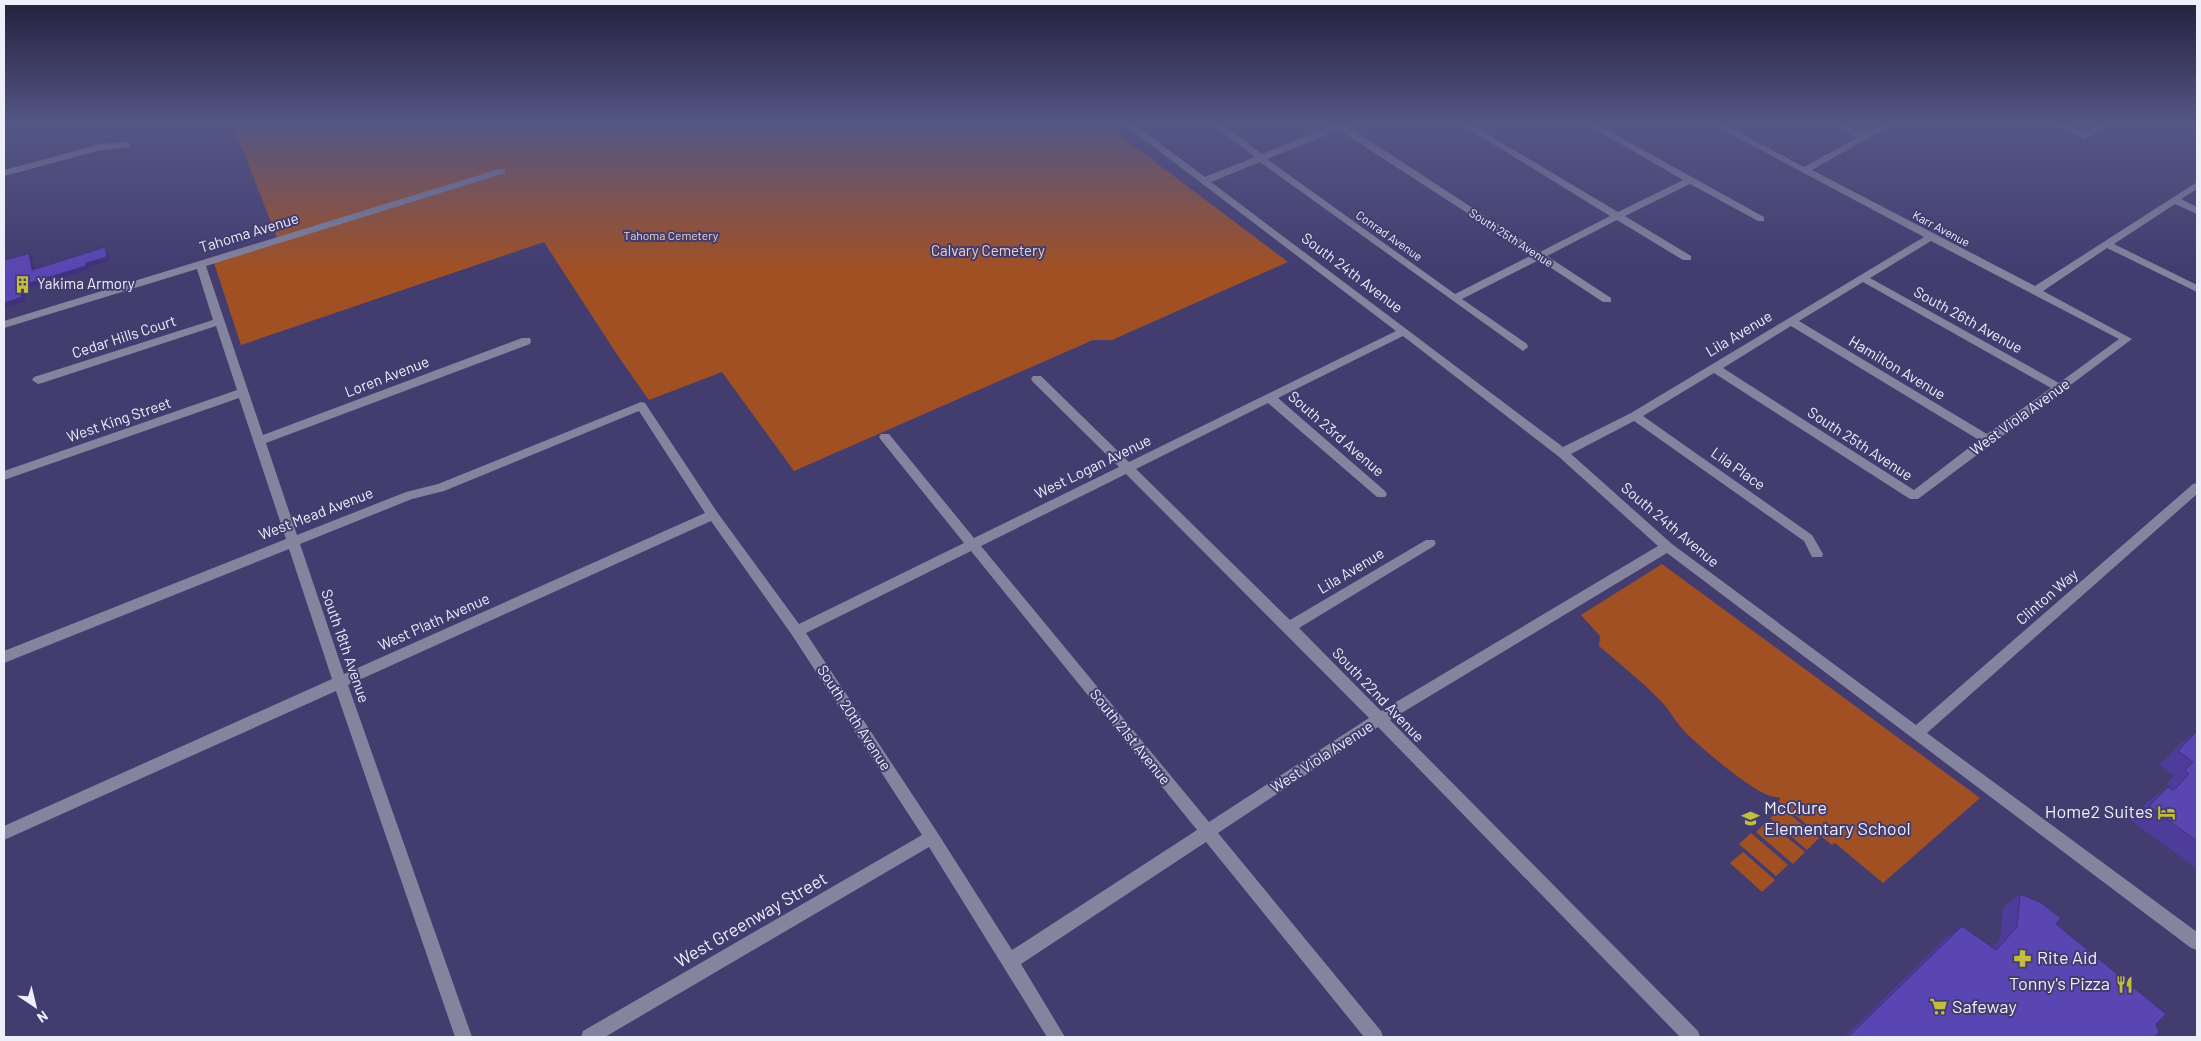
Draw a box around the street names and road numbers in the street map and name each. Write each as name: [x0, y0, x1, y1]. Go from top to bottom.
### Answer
street label: South 25th Avenue: [1467, 205, 1556, 270]
street label: Conrad Avenue: [1354, 207, 1425, 263]
street label: Karr Avenue: [1910, 207, 1972, 249]
street label: Tahoma Avenue: [197, 208, 301, 256]
street label: South 24th Avenue: [1298, 228, 1407, 316]
street label: South 26th Avenue: [1911, 282, 2026, 356]
street label: Lila Avenue: [1702, 306, 1775, 360]
street label: Cedar Hills Court: [69, 311, 178, 361]
street label: Hamilton Avenue: [1846, 331, 1949, 403]
street label: Loren Avenue: [342, 352, 431, 400]
street label: West Viola Avenue: [1966, 374, 2073, 458]
street label: South 23rd Avenue: [1285, 387, 1388, 480]
street label: West King Street: [64, 393, 173, 445]
street label: South 25th Avenue: [1805, 403, 1916, 484]
street label: West Logan Avenue: [1031, 430, 1154, 502]
street label: Lila Place: [1708, 443, 1769, 493]
street label: South 24th Avenue: [1618, 478, 1723, 570]
street label: West Mead Avenue: [256, 483, 375, 543]
street label: Lila Avenue: [1314, 543, 1387, 597]
street label: Clinton Way: [2012, 565, 2081, 628]
street label: South 18th Avenue: [318, 587, 374, 705]
street label: West Plath Avenue: [375, 588, 492, 654]
street label: South 22nd Avenue: [1329, 643, 1428, 745]
street label: South 20th Avenue: [814, 661, 896, 774]
street label: South 21st Avenue: [1087, 685, 1175, 788]
street label: West Viola Avenue: [1267, 716, 1376, 796]
street label: West Greenway Street: [670, 867, 831, 972]

